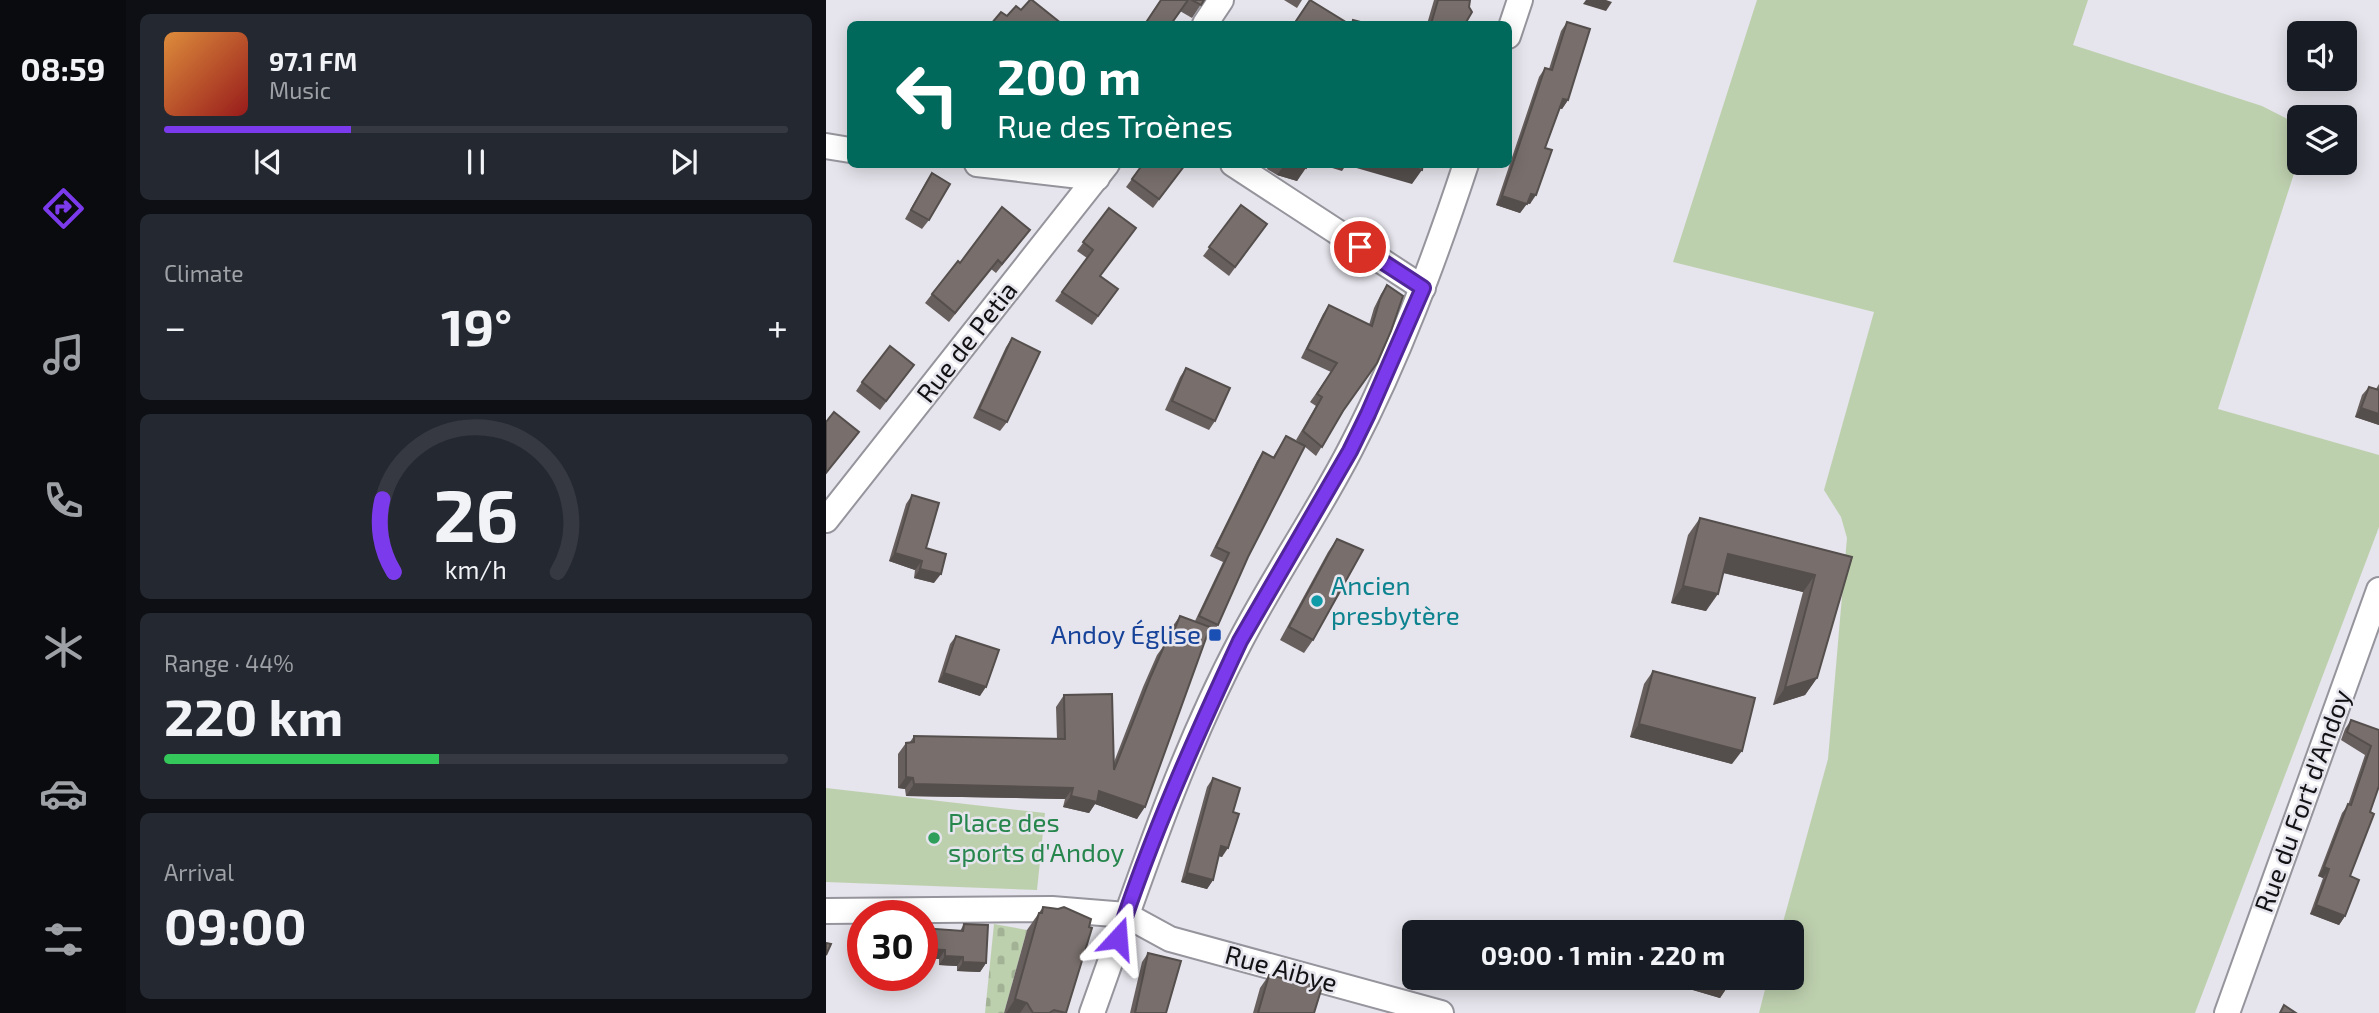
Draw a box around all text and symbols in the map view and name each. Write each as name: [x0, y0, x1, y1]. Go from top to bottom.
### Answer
map controls: [2287, 21, 2357, 175]
button: sound: [2287, 21, 2357, 91]
text: 97.1 FM: [269, 45, 357, 76]
text: 200 m: [997, 46, 1141, 105]
text: 08:59: [21, 49, 105, 87]
icon: left: [882, 49, 973, 140]
text: Music: [269, 76, 331, 104]
button: layers: [2287, 105, 2357, 175]
text: Rue des Troènes: [997, 106, 1233, 144]
icon: previous: [249, 143, 287, 181]
icon: pause: [457, 143, 495, 181]
icon: next: [665, 143, 703, 181]
icon: directions: [39, 184, 88, 233]
pin: [1330, 217, 1390, 277]
icon: arrive: [1341, 228, 1379, 266]
text: Climate: [164, 259, 244, 287]
street label: Rue de Petia: [909, 274, 1023, 408]
text: 19°: [441, 294, 512, 356]
text: −: [164, 303, 186, 349]
text: +: [767, 303, 788, 349]
icon: music: [39, 330, 88, 379]
text: 26: [433, 470, 519, 558]
icon: phone: [39, 476, 88, 525]
text: km/h: [445, 554, 507, 584]
place label: Ancien presbytère: [1331, 569, 1460, 630]
marker: Ancien presbytère: [1309, 593, 1325, 609]
place label: Andoy Église: [1051, 618, 1201, 649]
icon: climate: [39, 623, 88, 672]
marker: Andoy Église: [1207, 627, 1223, 643]
text: Range · 44%: [164, 649, 294, 677]
text: 220 km: [164, 684, 343, 746]
street label: Rue du Fort d'Andoy: [2247, 685, 2356, 916]
icon: car: [39, 769, 88, 818]
place label: Place des sports d'Andoy: [948, 806, 1125, 867]
marker: Place des sports d'Andoy: [926, 830, 942, 846]
text: Arrival: [164, 858, 234, 886]
text: 09:00: [164, 893, 306, 955]
speed limit sign: 30: [847, 900, 938, 991]
position arrow: [1081, 901, 1155, 975]
icon: filters: [39, 915, 88, 964]
street label: Rue Aibye: [1222, 938, 1341, 997]
text: 09:00 · 1 min · 220 m: [1481, 939, 1725, 970]

